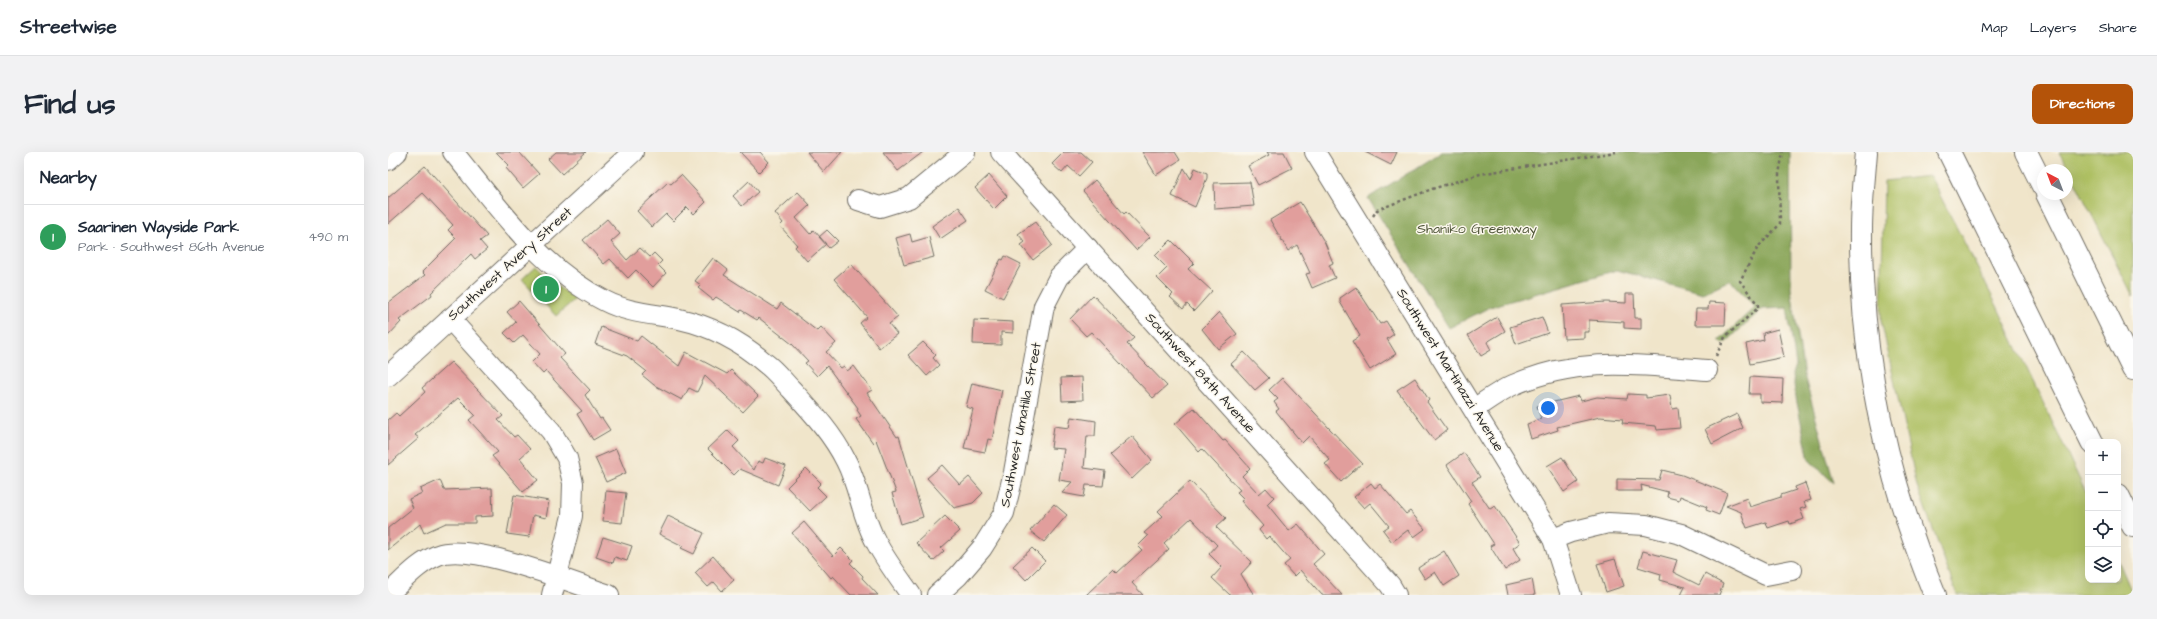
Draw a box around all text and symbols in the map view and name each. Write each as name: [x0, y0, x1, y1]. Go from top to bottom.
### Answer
text: Streetwise: [20, 14, 117, 41]
text: Map: [1981, 18, 2008, 38]
text: Layers: [2030, 18, 2077, 38]
text: Share: [2099, 18, 2137, 38]
button: Directions: [2032, 84, 2133, 124]
text: Find us: [24, 85, 115, 124]
north arrow: [2037, 164, 2073, 200]
text: Nearby: [40, 166, 97, 190]
street label: Southwest Avery Street: [443, 202, 577, 326]
text: Saarinen Wayside Park: [78, 217, 239, 238]
park label: Shaniko Greenway: [1417, 219, 1537, 239]
text: 1: [52, 228, 54, 246]
text: 490 m: [308, 228, 348, 246]
text: Park · Southwest 86th Avenue: [78, 238, 265, 256]
pin: 1: [533, 274, 559, 304]
street label: Southwest Martinazzi Avenue: [1391, 284, 1509, 456]
street label: Southwest 84th Avenue: [1140, 308, 1260, 438]
street label: Southwest Umatilla Street: [995, 340, 1047, 509]
your location: [1538, 398, 1558, 418]
map controls: [2085, 439, 2121, 583]
button: +: [2085, 439, 2121, 475]
button: −: [2085, 475, 2121, 511]
button: locate: [2085, 511, 2121, 547]
button: layers: [2085, 547, 2121, 583]

